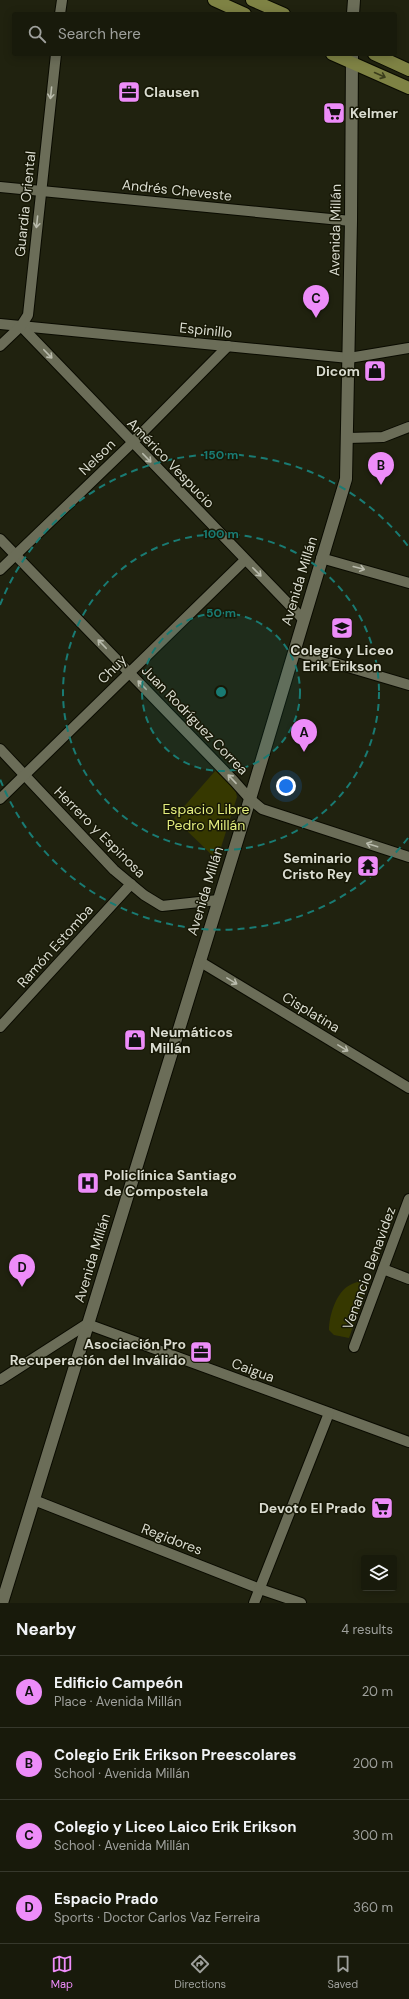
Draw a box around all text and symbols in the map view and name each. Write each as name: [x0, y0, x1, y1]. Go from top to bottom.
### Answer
search box: [12, 12, 397, 56]
icon: search: [26, 23, 48, 45]
text: Search here: [58, 24, 141, 44]
one-way arrow: [374, 72, 386, 80]
office icon: Clausen: [116, 79, 142, 105]
place label: Clausen: [144, 83, 199, 101]
one-way arrow: [47, 86, 55, 99]
supermarket icon: Kelmer: [321, 100, 347, 126]
place label: Kelmer: [350, 104, 398, 122]
street label: Guardia Oriental: [10, 150, 40, 258]
street label: Andrés Cheveste: [121, 175, 233, 205]
street label: Avenida Millán: [325, 184, 345, 276]
one-way arrow: [33, 215, 41, 228]
pin: C: [303, 285, 329, 318]
street label: Espinillo: [179, 318, 233, 342]
one-way arrow: [43, 349, 52, 359]
shop icon: Dicom: [362, 358, 388, 384]
place label: Dicom: [316, 362, 360, 380]
street label: Américo Vespucio: [123, 414, 219, 512]
street label: Nelson: [75, 435, 119, 479]
text: 150 m: [204, 447, 238, 463]
pin: B: [368, 452, 394, 485]
one-way arrow: [142, 453, 152, 463]
text: 100 m: [203, 526, 239, 542]
street label: Avenida Millán: [277, 534, 321, 628]
one-way arrow: [352, 565, 365, 572]
one-way arrow: [252, 567, 262, 577]
text: 50 m: [206, 605, 236, 621]
school or university icon: Colegio y Liceo Erik Erikson: [329, 615, 355, 641]
one-way arrow: [97, 639, 106, 649]
place label: Colegio y Liceo Erik Erikson: [290, 641, 394, 675]
street label: Chuy: [94, 651, 130, 687]
street label: Juan Rodríguez Correa: [138, 661, 252, 779]
one-way arrow: [137, 680, 147, 690]
centre of rings: [214, 685, 228, 699]
pin: A: [291, 719, 317, 752]
one-way arrow: [228, 774, 237, 784]
your location: [276, 776, 296, 796]
street label: Herrero y Espinosa: [50, 782, 150, 882]
park label: Espacio Libre Pedro Millán: [162, 800, 250, 834]
one-way arrow: [366, 841, 379, 848]
street label: Avenida Millán: [183, 844, 227, 938]
place label: Seminario Cristo Rey: [282, 849, 353, 883]
temple icon: Seminario Cristo Rey: [355, 853, 381, 879]
street label: Ramón Estomba: [13, 901, 97, 991]
one-way arrow: [226, 977, 237, 985]
street label: Cisplatina: [279, 988, 343, 1036]
place label: Neumáticos Millán: [150, 1023, 233, 1057]
shop icon: Neumáticos Millán: [122, 1027, 148, 1053]
one-way arrow: [337, 1045, 349, 1053]
place label: Policlínica Santiago de Compostela: [104, 1166, 237, 1200]
hospital icon: Policlínica Santiago de Compostela: [75, 1170, 101, 1196]
street label: Venancio Benavidez: [338, 1204, 400, 1332]
street label: Avenida Millán: [70, 1211, 114, 1305]
pin: D: [9, 1254, 35, 1287]
place label: Asociación Pro Recuperación del Inválido: [10, 1335, 186, 1369]
office icon: Asociación Pro Recuperación del Inválido: [188, 1339, 214, 1365]
street label: Caigua: [229, 1354, 277, 1386]
supermarket icon: Devoto El Prado: [369, 1495, 395, 1521]
place label: Devoto El Prado: [259, 1499, 366, 1517]
street label: Regidores: [139, 1519, 205, 1559]
map controls: [361, 1555, 397, 1591]
button: layers: [361, 1555, 397, 1591]
text: Nearby: [16, 1618, 76, 1640]
text: 4 results: [341, 1621, 393, 1638]
text: Edificio Campeón: [54, 1673, 183, 1693]
text: A: [24, 1683, 34, 1700]
text: 20 m: [362, 1683, 393, 1700]
text: Place · Avenida Millán: [54, 1693, 181, 1710]
text: Colegio Erik Erikson Preescolares: [54, 1745, 297, 1765]
text: B: [25, 1755, 33, 1772]
text: 200 m: [353, 1755, 393, 1772]
text: School · Avenida Millán: [54, 1765, 190, 1782]
text: Colegio y Liceo Laico Erik Erikson: [54, 1817, 297, 1837]
text: C: [24, 1827, 34, 1844]
text: 300 m: [352, 1827, 393, 1844]
text: School · Avenida Millán: [54, 1837, 190, 1854]
text: Espacio Prado: [54, 1889, 158, 1909]
text: D: [24, 1899, 34, 1916]
text: 360 m: [353, 1899, 393, 1916]
text: Sports · Doctor Carlos Vaz Ferreira: [54, 1909, 260, 1926]
tab: Map: [51, 1953, 73, 1991]
tab: Directions: [174, 1953, 226, 1991]
tab: Saved: [327, 1953, 358, 1991]

